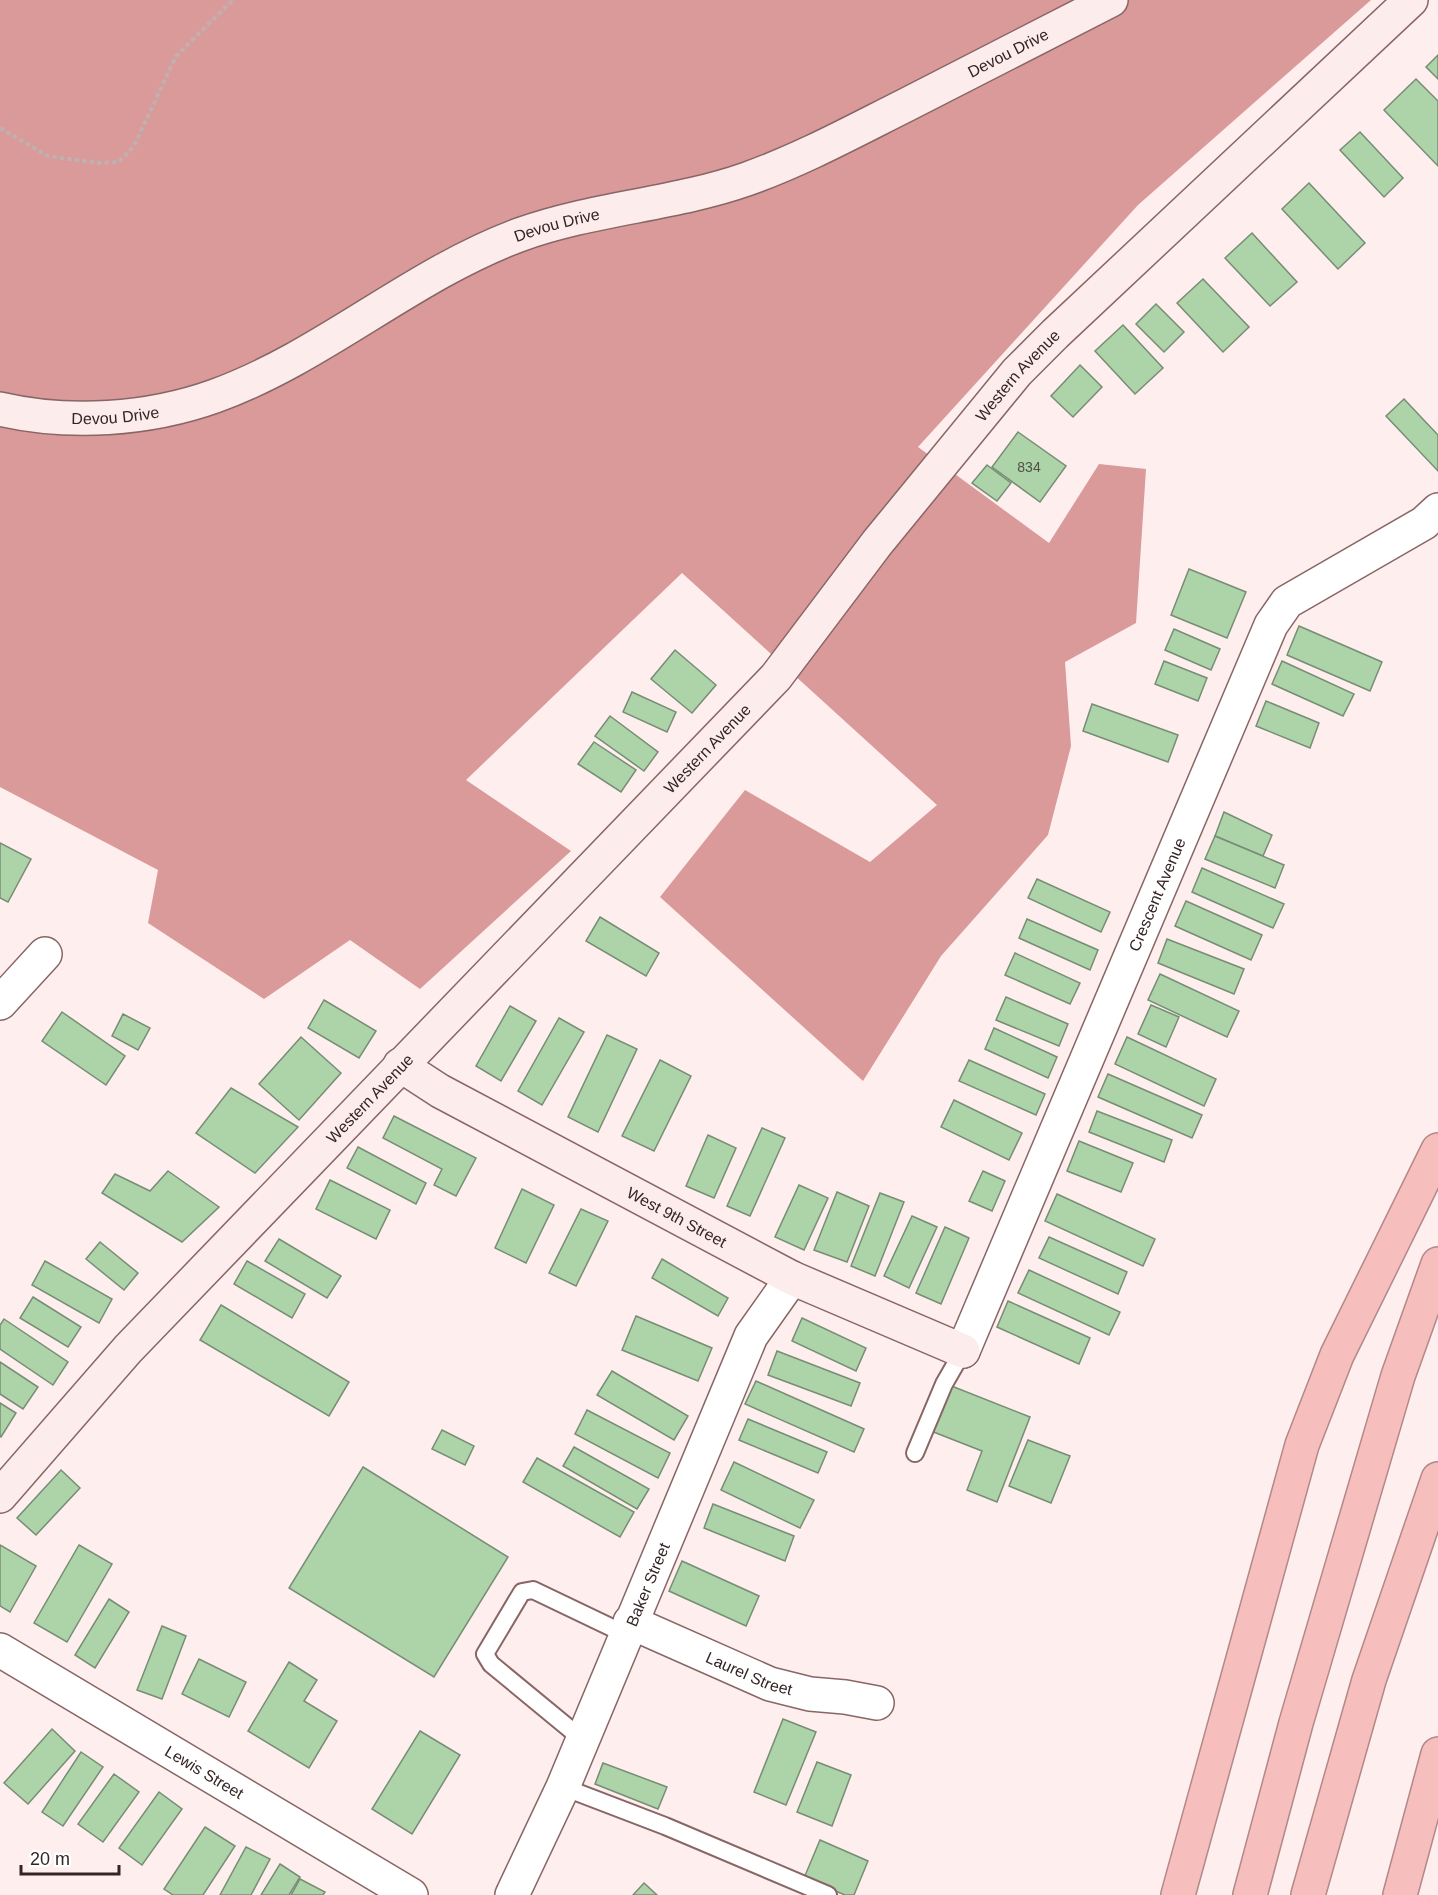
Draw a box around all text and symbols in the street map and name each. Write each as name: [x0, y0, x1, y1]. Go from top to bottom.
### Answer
street label: Devou Drive: [965, 25, 1051, 80]
street label: Devou Drive: [512, 205, 601, 245]
street label: Western Avenue: [972, 326, 1063, 424]
street label: Devou Drive: [71, 403, 161, 427]
house number: 834: [1017, 459, 1041, 475]
street label: Western Avenue: [660, 701, 754, 797]
street label: Crescent Avenue: [1125, 835, 1188, 954]
street label: Western Avenue: [323, 1050, 416, 1146]
street label: West 9th Street: [624, 1184, 730, 1250]
street label: Baker Street: [623, 1539, 673, 1629]
street label: Laurel Street: [704, 1648, 795, 1698]
street label: Lewis Street: [162, 1742, 247, 1802]
scale bar: [21, 1838, 118, 1876]
text: 20 m: [30, 1849, 70, 1869]

